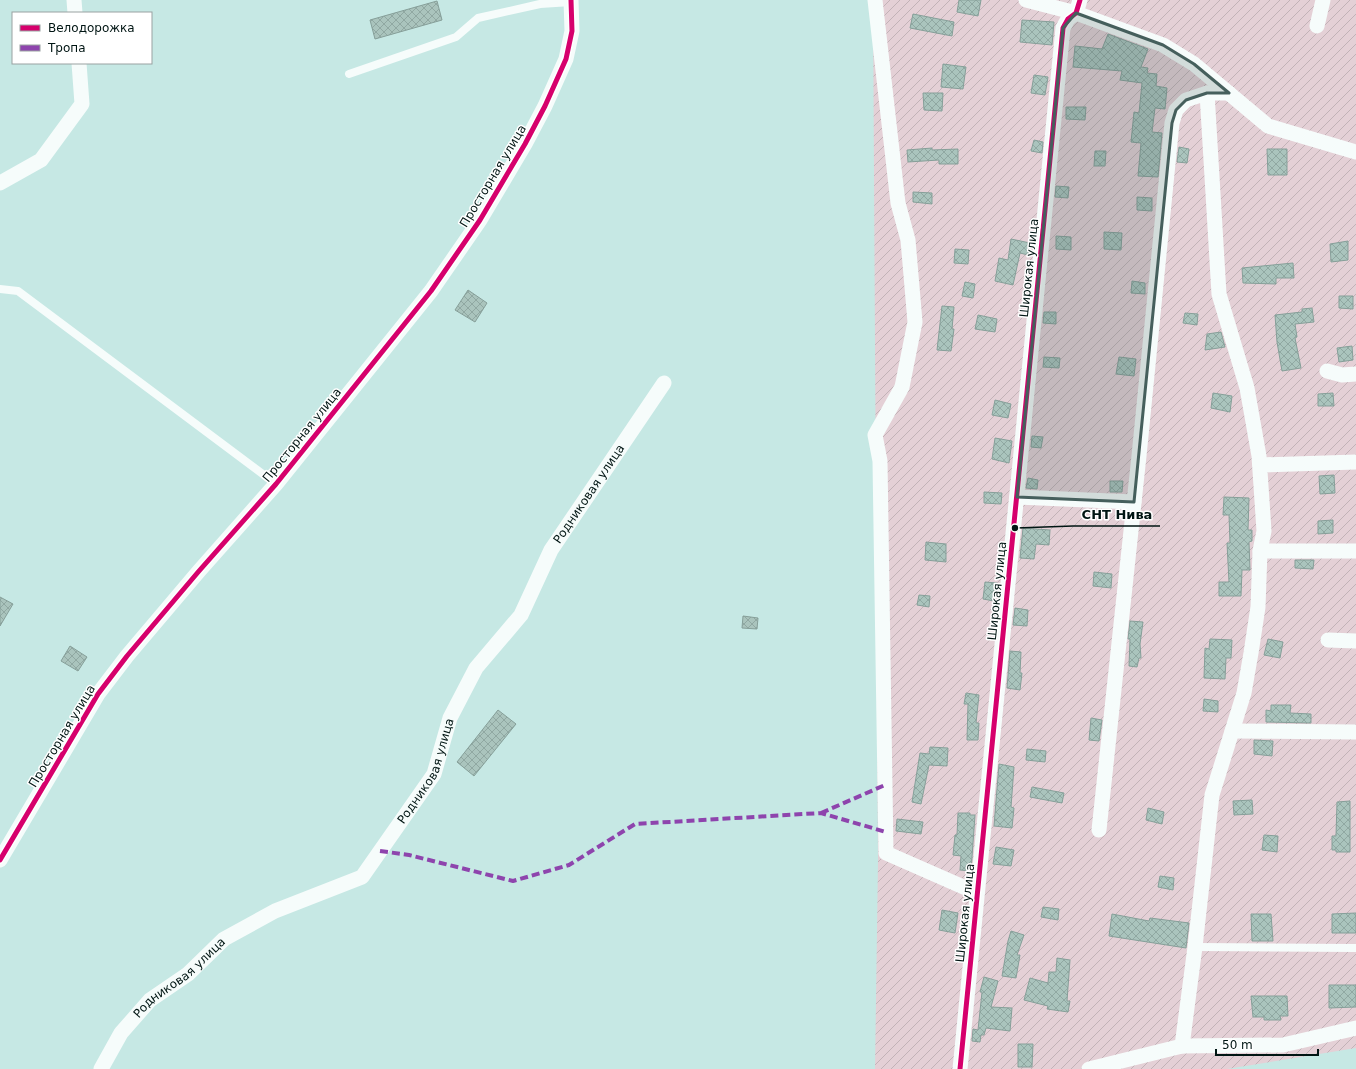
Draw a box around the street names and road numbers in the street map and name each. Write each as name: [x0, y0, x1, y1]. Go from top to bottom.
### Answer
street label: Просторная улица: [457, 122, 529, 230]
street label: Широкая улица: [1017, 218, 1041, 318]
street label: Просторная улица: [260, 385, 344, 485]
street label: Родниковая улица: [550, 442, 627, 546]
street label: Широкая улица: [985, 541, 1009, 641]
street label: Просторная улица: [26, 682, 98, 790]
street label: Родниковая улица: [394, 717, 457, 826]
street label: Широкая улица: [953, 863, 977, 963]
street label: Родниковая улица: [131, 935, 228, 1021]

